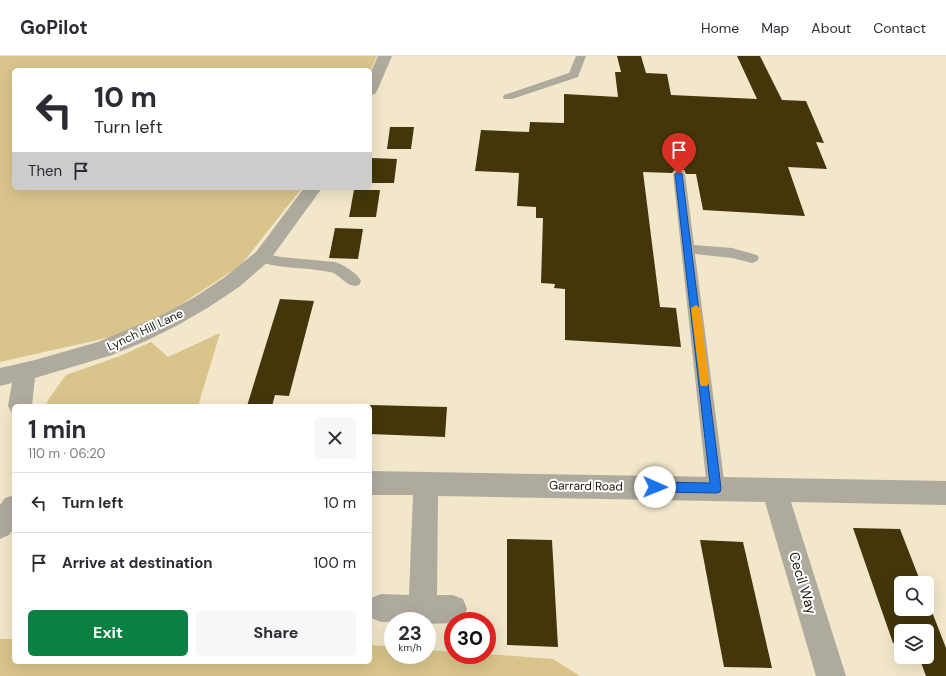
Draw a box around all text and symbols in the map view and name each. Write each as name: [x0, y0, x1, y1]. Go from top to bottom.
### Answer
text: GoPilot: [20, 15, 88, 40]
text: Home: [701, 19, 739, 37]
text: Map: [761, 19, 789, 37]
text: About: [811, 19, 851, 37]
text: Contact: [873, 19, 926, 37]
text: 10 m: [94, 79, 157, 116]
icon: left: [28, 84, 80, 136]
text: Turn left: [94, 115, 163, 139]
pin: [662, 133, 696, 174]
icon: arrive: [668, 139, 690, 161]
icon: arrive: [70, 160, 92, 182]
text: Then: [28, 161, 62, 181]
street label: Lynch Hill Lane: [104, 305, 186, 355]
text: 1 min: [28, 414, 86, 445]
button: close: [314, 417, 356, 459]
text: 110 m · 06:20: [28, 445, 105, 462]
position arrow: [634, 466, 676, 508]
street label: Garrard Road: [549, 477, 623, 495]
icon: left: [28, 492, 50, 514]
text: Turn left: [62, 493, 123, 513]
text: 10 m: [324, 493, 356, 513]
street label: Cecil Way: [785, 550, 821, 617]
icon: arrive: [28, 552, 50, 574]
text: Arrive at destination: [62, 553, 213, 573]
text: 100 m: [313, 553, 356, 573]
map controls: [894, 576, 934, 664]
button: search: [894, 576, 934, 616]
button: Exit: [28, 610, 188, 656]
button: Share: [196, 610, 356, 656]
speed limit sign: 30: [444, 612, 496, 664]
text: 23: [398, 620, 422, 646]
button: layers: [894, 624, 934, 664]
text: km/h: [398, 641, 422, 654]

